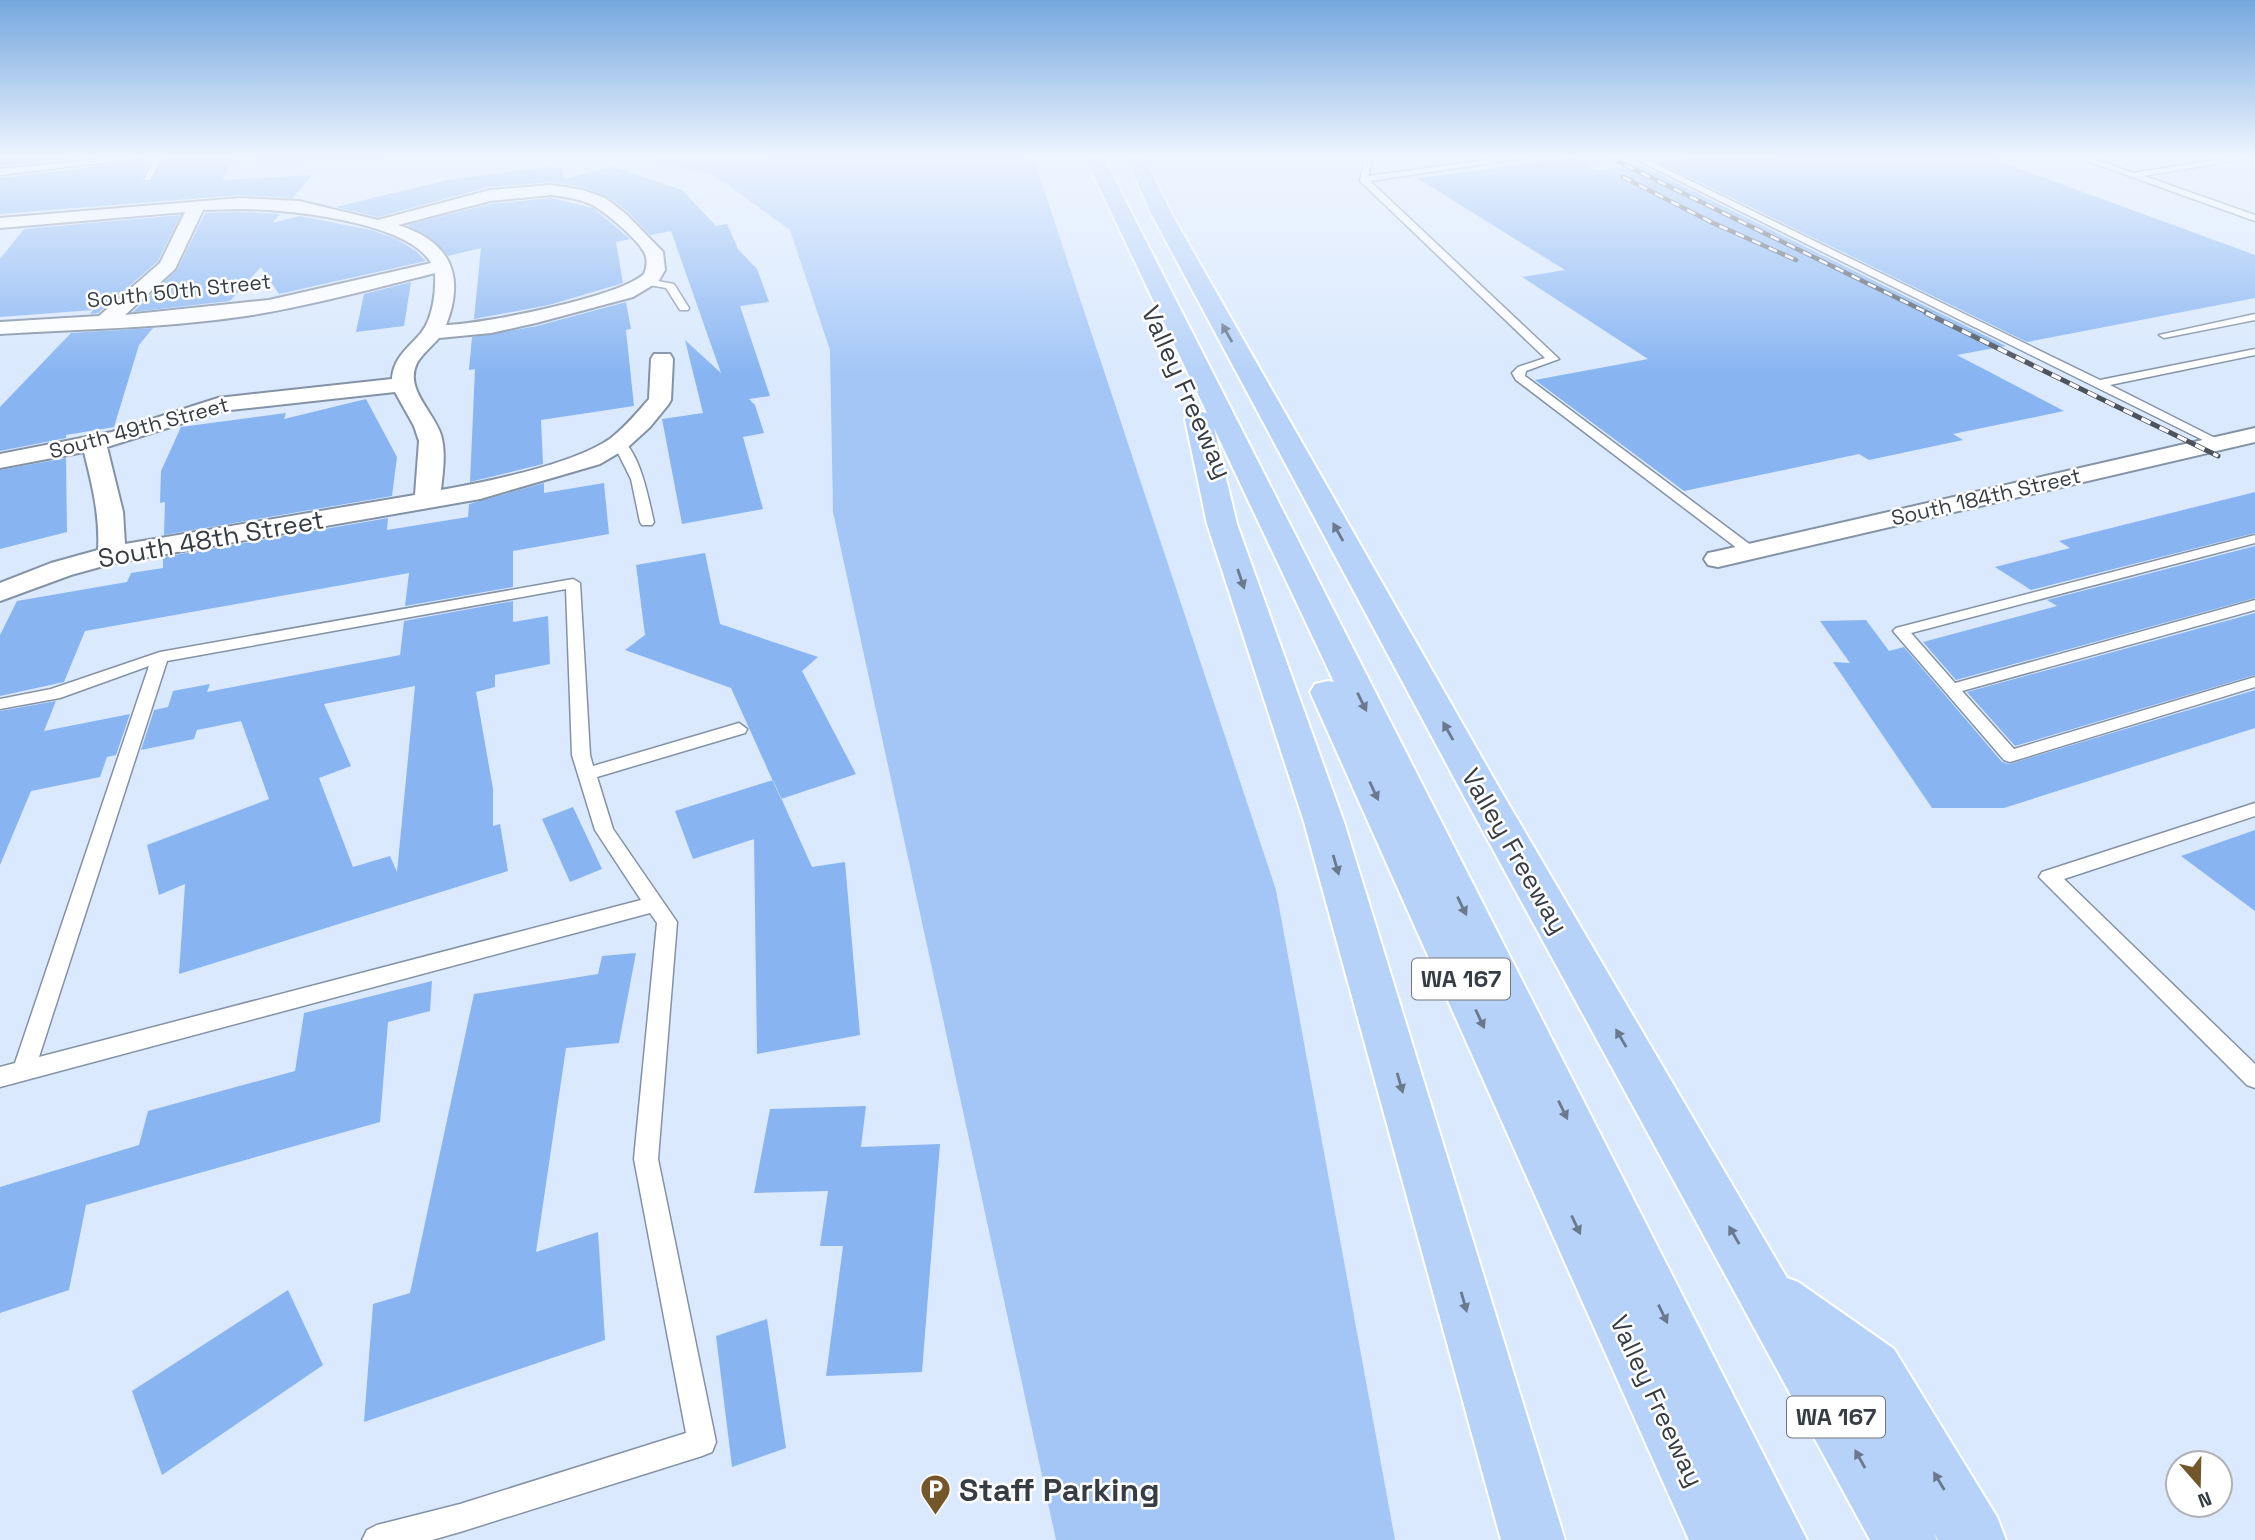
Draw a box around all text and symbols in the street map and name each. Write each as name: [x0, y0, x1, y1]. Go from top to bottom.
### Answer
street label: South 50th Street: [86, 267, 272, 314]
street label: Valley Freeway: [1134, 300, 1240, 484]
one-way arrow: [1221, 323, 1233, 343]
street label: South 49th Street: [46, 391, 232, 464]
street label: South 184th Street: [1888, 462, 2083, 531]
street label: South 48th Street: [95, 502, 327, 576]
one-way arrow: [1332, 522, 1344, 542]
one-way arrow: [1236, 569, 1247, 590]
one-way arrow: [1356, 692, 1367, 712]
one-way arrow: [1442, 721, 1454, 741]
street label: Valley Freeway: [1454, 762, 1576, 940]
one-way arrow: [1369, 780, 1380, 801]
one-way arrow: [1332, 855, 1342, 876]
one-way arrow: [1457, 896, 1468, 916]
road number: WA 167: [1412, 959, 1510, 1000]
one-way arrow: [1474, 1009, 1486, 1029]
one-way arrow: [1615, 1028, 1628, 1047]
one-way arrow: [1395, 1072, 1406, 1094]
one-way arrow: [1557, 1100, 1568, 1120]
one-way arrow: [1571, 1215, 1582, 1236]
one-way arrow: [1728, 1226, 1740, 1245]
one-way arrow: [1459, 1291, 1469, 1312]
one-way arrow: [1658, 1304, 1669, 1324]
street label: Valley Freeway: [1602, 1310, 1712, 1492]
road number: WA 167: [1787, 1396, 1885, 1437]
one-way arrow: [1854, 1449, 1866, 1469]
north arrow: [2164, 1449, 2234, 1519]
place label: Staff Parking: [959, 1470, 1160, 1510]
one-way arrow: [1933, 1472, 1945, 1491]
parking icon: Staff Parking: [919, 1473, 953, 1517]
text: N: [2194, 1486, 2215, 1513]

